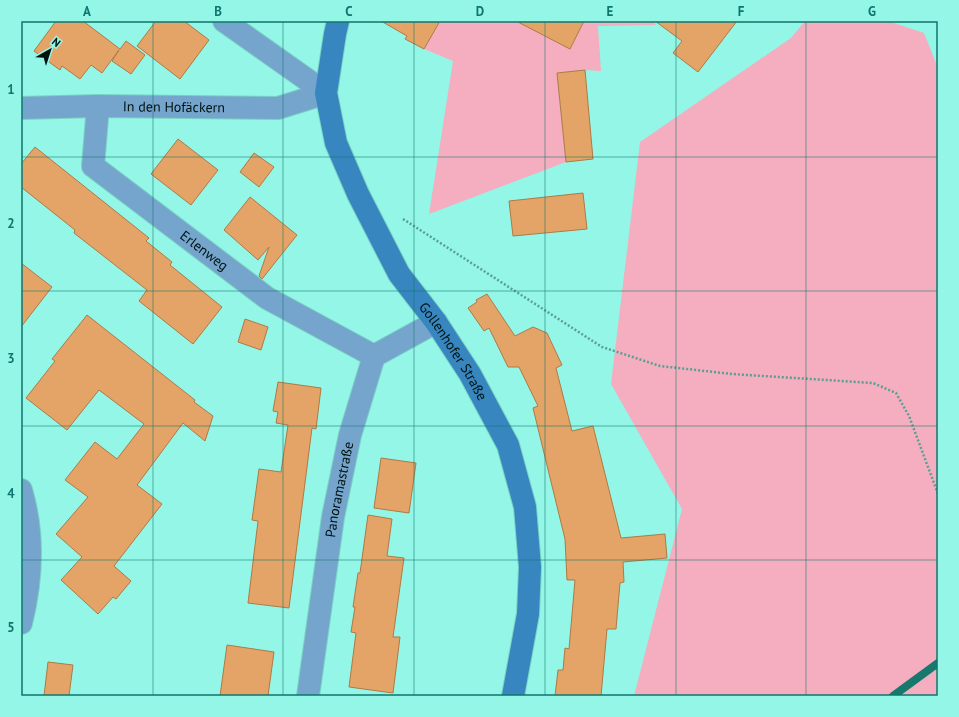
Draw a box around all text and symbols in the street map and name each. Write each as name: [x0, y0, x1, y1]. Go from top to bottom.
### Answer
text: A: [83, 3, 91, 20]
text: B: [214, 3, 222, 20]
text: C: [345, 3, 353, 20]
text: D: [476, 3, 484, 20]
text: E: [607, 3, 614, 20]
text: F: [738, 3, 745, 20]
text: G: [868, 3, 876, 20]
north arrow: [30, 30, 70, 70]
text: N: [49, 35, 64, 50]
text: 1: [7, 81, 15, 98]
street label: In den Hofäckern: [123, 97, 225, 116]
text: 2: [7, 215, 15, 232]
street label: Erlenweg: [177, 226, 232, 275]
street label: Gollenhofer Straße: [415, 298, 491, 403]
text: 3: [7, 350, 15, 367]
street label: Panoramastraße: [321, 440, 357, 538]
text: 4: [7, 485, 15, 502]
text: 5: [7, 619, 15, 636]

